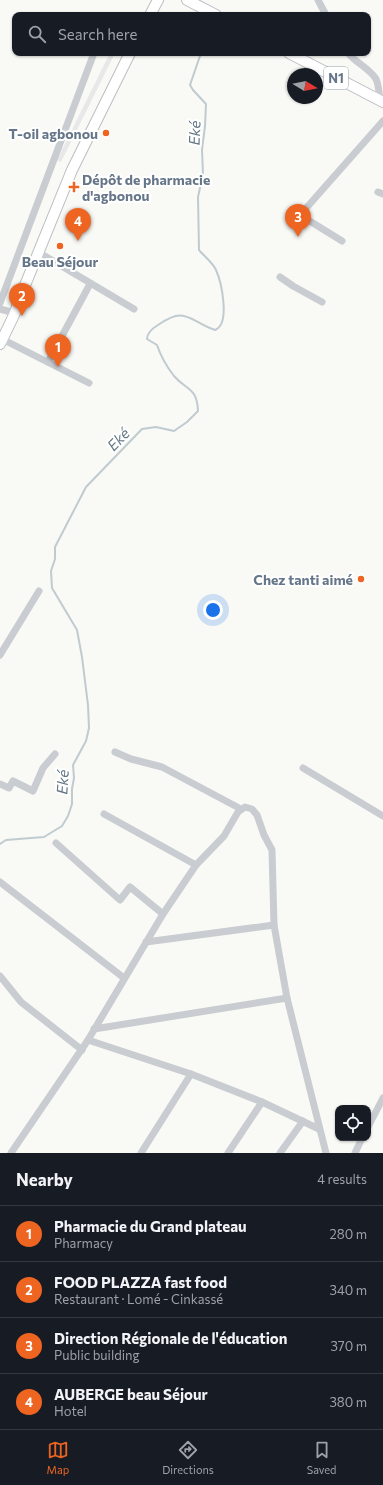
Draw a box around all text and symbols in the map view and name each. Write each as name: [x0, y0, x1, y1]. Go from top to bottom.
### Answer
search box: [12, 12, 371, 56]
icon: search: [26, 23, 48, 45]
text: Search here: [58, 25, 137, 43]
road number: N1: [324, 67, 348, 89]
north arrow: [287, 68, 323, 104]
water label: Eké: [185, 119, 203, 146]
place label: T-oil agbonou: [9, 125, 98, 142]
marker: T-oil agbonou: [101, 128, 111, 138]
place label: Dépôt de pharmacie d'agbonou: [82, 171, 210, 204]
marker: Dépôt de pharmacie d'agbonou: [69, 182, 79, 192]
pin: 3: [285, 204, 311, 237]
pin: 4: [65, 208, 91, 241]
marker: Beau Séjour: [55, 241, 65, 251]
place label: Beau Séjour: [22, 253, 98, 270]
pin: 2: [9, 283, 35, 316]
pin: 1: [45, 334, 71, 367]
water label: Eké: [103, 423, 134, 454]
place label: Chez tanti aimé: [253, 571, 353, 588]
marker: Chez tanti aimé: [356, 574, 366, 584]
your location: [203, 600, 223, 620]
water label: Eké: [52, 768, 72, 795]
map controls: [335, 1105, 371, 1141]
button: locate: [335, 1105, 371, 1141]
text: Nearby: [16, 1169, 73, 1190]
text: 4 results: [317, 1171, 367, 1187]
text: Pharmacie du Grand plateau: [54, 1217, 247, 1235]
text: 1: [26, 1226, 32, 1242]
text: 280 m: [330, 1226, 367, 1242]
text: Pharmacy: [54, 1235, 113, 1251]
text: FOOD PLAZZA fast food: [54, 1273, 227, 1291]
text: 2: [25, 1282, 33, 1298]
text: 340 m: [329, 1282, 367, 1298]
text: Restaurant · Lomé - Cinkassé: [54, 1291, 223, 1307]
text: Direction Régionale de l'éducation: [54, 1329, 287, 1347]
text: 3: [25, 1338, 33, 1354]
text: 370 m: [330, 1338, 367, 1354]
text: Public building: [54, 1347, 140, 1363]
text: AUBERGE beau Séjour: [54, 1385, 208, 1403]
text: 4: [25, 1394, 33, 1410]
text: 380 m: [329, 1394, 367, 1410]
text: Hotel: [54, 1403, 87, 1419]
tab: Map: [47, 1439, 69, 1476]
tab: Directions: [162, 1439, 214, 1476]
tab: Saved: [307, 1439, 336, 1476]

